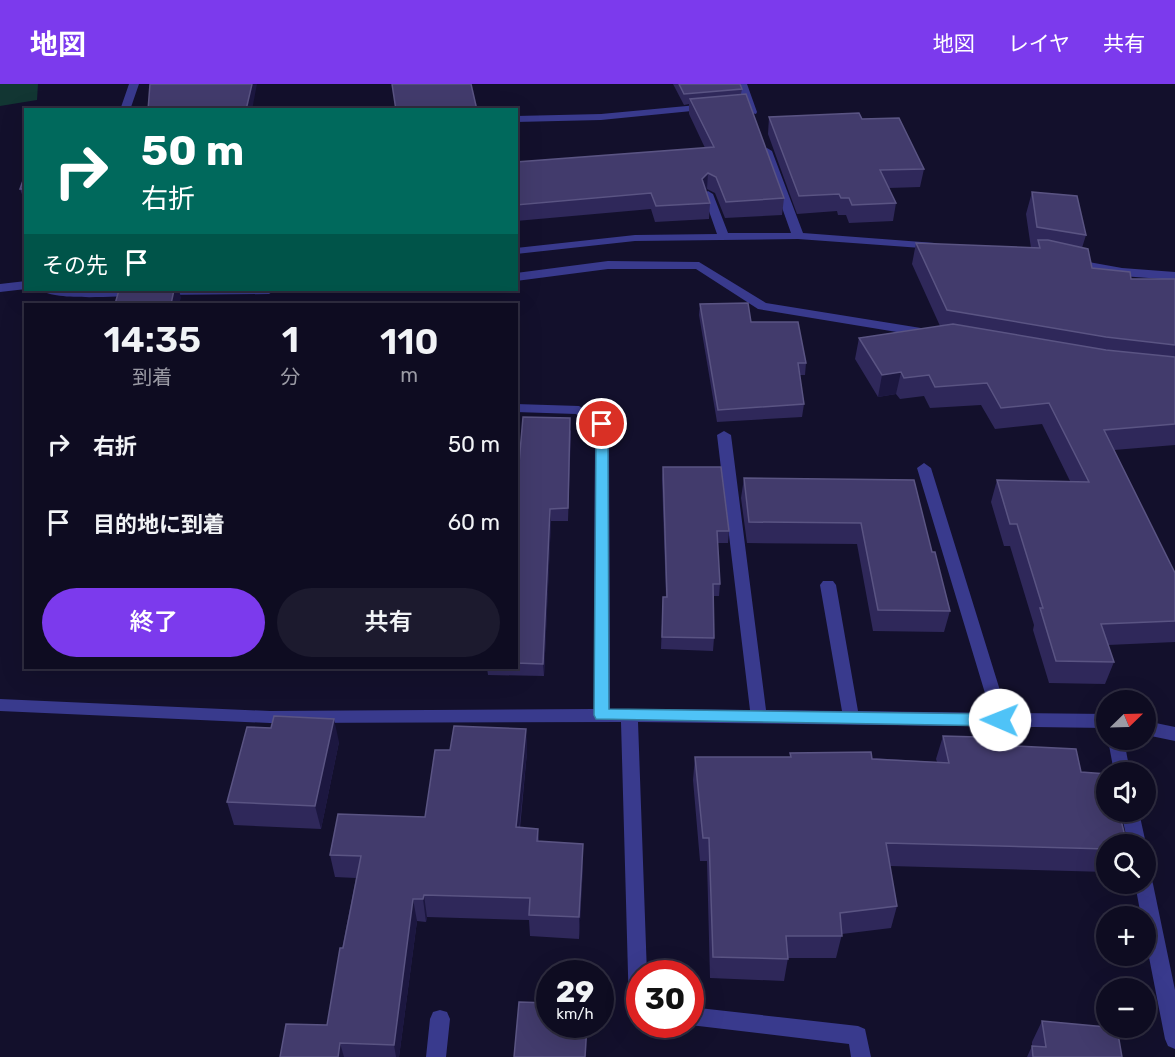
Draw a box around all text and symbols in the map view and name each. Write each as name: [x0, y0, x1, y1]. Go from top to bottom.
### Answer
text: 地図: [30, 28, 86, 61]
text: 地図: [933, 31, 975, 56]
text: レイヤ: [1008, 31, 1070, 56]
text: 共有: [1103, 31, 1145, 56]
text: 50 m: [141, 126, 244, 176]
icon: right: [42, 132, 120, 210]
text: 右折: [141, 183, 195, 215]
icon: arrive: [120, 246, 153, 279]
text: その先: [42, 252, 108, 279]
text: 14:35: [104, 318, 201, 361]
text: 1: [282, 318, 299, 361]
text: 110: [380, 320, 438, 363]
text: m: [400, 363, 418, 387]
text: 到着: [132, 365, 172, 389]
text: 分: [280, 365, 300, 389]
pin: [576, 398, 627, 449]
icon: arrive: [585, 407, 618, 440]
icon: right: [42, 428, 75, 461]
text: 50 m: [448, 431, 500, 458]
text: 右折: [93, 433, 137, 460]
icon: arrive: [42, 506, 75, 539]
text: 60 m: [448, 509, 500, 536]
text: 目的地に到着: [93, 511, 225, 538]
button: 終了: [42, 588, 265, 657]
button: 共有: [277, 588, 500, 657]
position arrow: [968, 688, 1032, 752]
north arrow: [1096, 690, 1156, 750]
map controls: [1096, 690, 1156, 1038]
button: sound: [1096, 762, 1156, 822]
button: search: [1096, 834, 1156, 894]
button: +: [1096, 906, 1156, 966]
speed limit sign: 30: [626, 960, 704, 1038]
text: 29: [556, 974, 594, 1010]
button: −: [1096, 978, 1156, 1038]
text: km/h: [556, 1005, 594, 1023]

